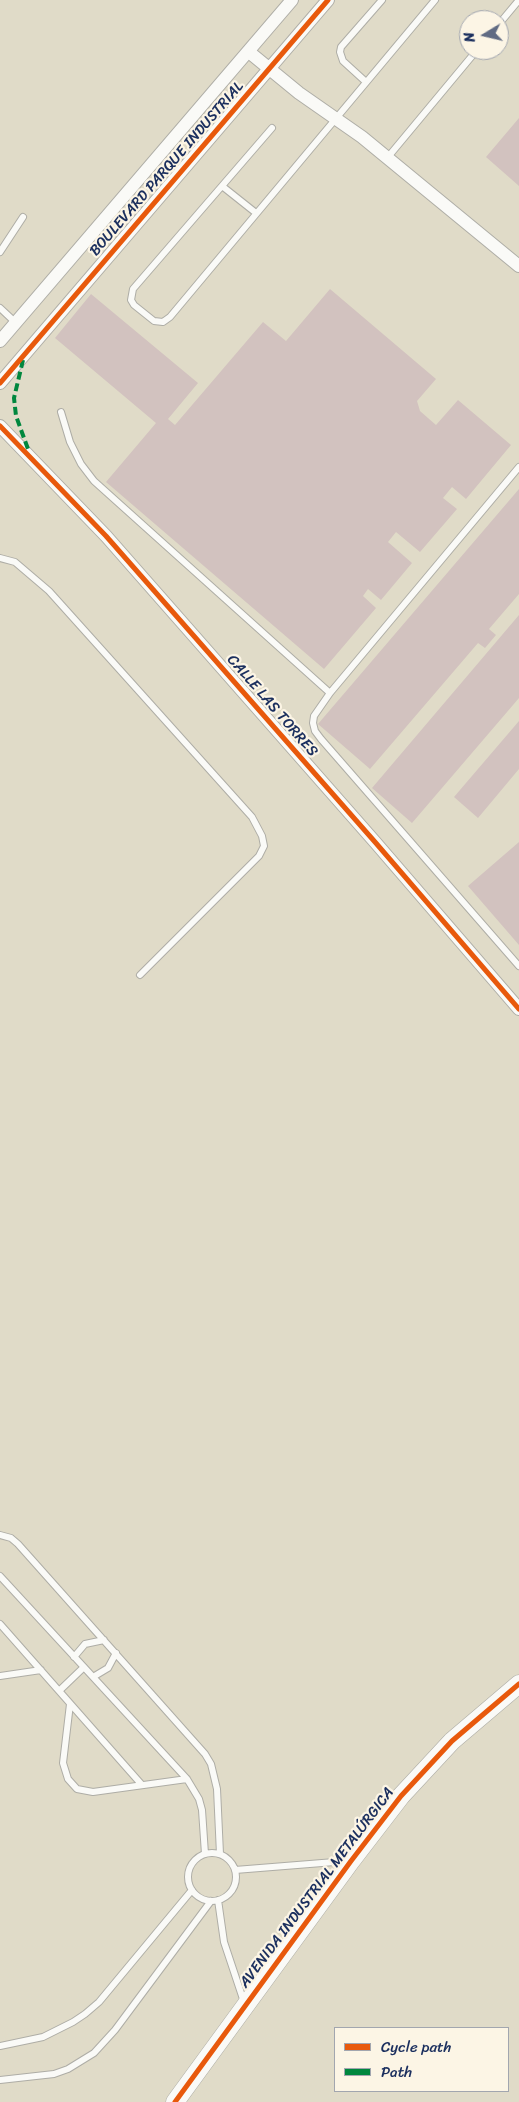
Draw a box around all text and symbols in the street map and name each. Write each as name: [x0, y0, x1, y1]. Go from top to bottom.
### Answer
north arrow: [459, 10, 509, 60]
text: N: [457, 31, 483, 44]
street label: BOULEVARD PARQUE INDUSTRIAL: [86, 78, 248, 260]
street label: CALLE LAS TORRES: [223, 651, 321, 761]
street label: AVENIDA INDUSTRIAL METALÚRGICA: [236, 1784, 398, 1992]
legend: [334, 2027, 509, 2092]
text: Cycle path: [381, 2034, 451, 2060]
text: Path: [381, 2059, 412, 2085]

